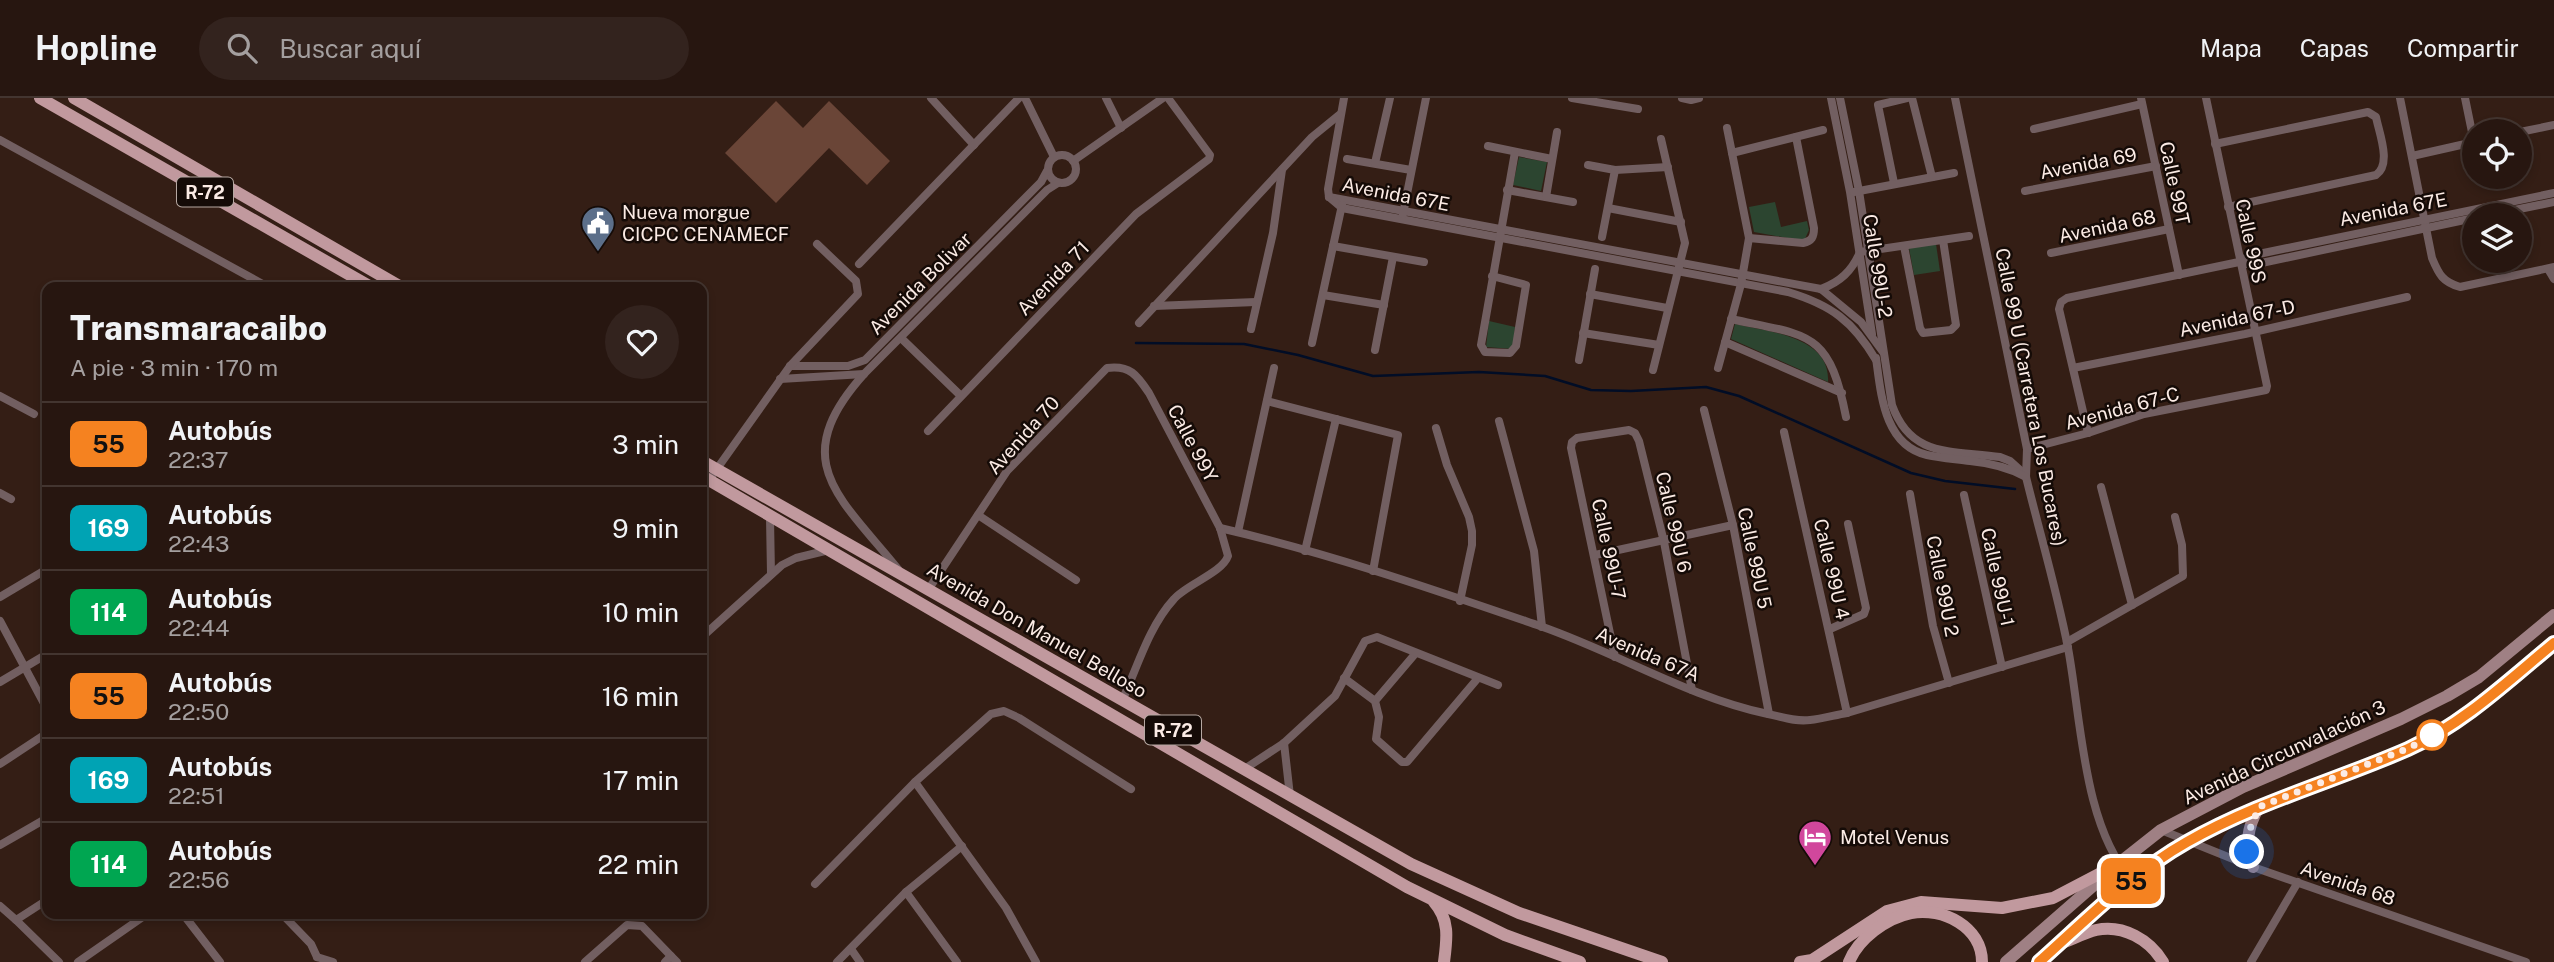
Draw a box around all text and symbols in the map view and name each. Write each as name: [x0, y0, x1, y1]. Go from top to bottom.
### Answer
search box: [199, 17, 689, 80]
text: Hopline: [35, 29, 157, 67]
icon: search: [223, 29, 261, 67]
text: Buscar aquí: [279, 33, 421, 64]
text: Mapa: [2200, 34, 2262, 62]
text: Capas: [2300, 34, 2369, 62]
text: Compartir: [2407, 34, 2519, 62]
map controls: [2462, 119, 2532, 273]
button: locate: [2462, 119, 2532, 189]
street label: Calle 99T: [2155, 139, 2195, 227]
street label: Avenida 69: [2038, 143, 2138, 183]
street label: Avenida 67E: [1340, 173, 1452, 215]
road number: R-72: [177, 178, 233, 206]
street label: Avenida 67E: [2337, 188, 2449, 230]
street label: Calle 99S: [2231, 197, 2271, 285]
place label: Nueva morgue CICPC CENAMECF: [622, 201, 789, 245]
button: layers: [2462, 203, 2532, 273]
public building icon: Nueva morgue CICPC CENAMECF: [579, 204, 617, 253]
street label: Avenida 68: [2056, 205, 2158, 247]
street label: Calle 99U-2: [1859, 212, 1897, 320]
street label: Avenida Bolivar: [864, 227, 976, 339]
street label: Avenida 71: [1012, 236, 1094, 320]
street label: Calle 99 U (Carretera Los Bucares): [1991, 246, 2071, 548]
street label: Avenida 67-D: [2177, 295, 2297, 341]
button: heart: [605, 305, 679, 379]
text: Transmaracaibo: [70, 309, 327, 347]
text: A pie · 3 min · 170 m: [70, 354, 278, 381]
street label: Avenida 67-C: [2062, 382, 2182, 434]
street label: Avenida 70: [982, 391, 1064, 479]
street label: Calle 99Y: [1163, 400, 1223, 486]
text: Autobús: [168, 415, 272, 446]
text: 3 min: [612, 429, 679, 460]
text: 55: [92, 430, 125, 458]
text: 22:37: [168, 446, 228, 473]
street label: Calle 99U 6: [1652, 469, 1696, 575]
street label: Calle 99U-7: [1588, 496, 1630, 602]
text: Autobús: [168, 499, 272, 530]
street label: Calle 99U 5: [1734, 505, 1776, 611]
text: 9 min: [612, 513, 679, 544]
text: 169: [88, 514, 129, 542]
street label: Calle 99U 4: [1810, 516, 1854, 622]
street label: Calle 99U-1: [1977, 526, 2019, 628]
text: 22:43: [168, 530, 229, 557]
street label: Calle 99U 2: [1922, 534, 1964, 638]
street label: Avenida Don Manuel Belloso: [923, 558, 1151, 702]
text: Autobús: [168, 583, 272, 614]
text: 10 min: [602, 597, 679, 628]
text: 114: [90, 598, 127, 626]
text: 22:44: [168, 614, 229, 641]
street label: Avenida 67A: [1593, 622, 1703, 686]
text: Autobús: [168, 667, 272, 698]
text: 16 min: [602, 681, 679, 712]
text: 55: [92, 682, 125, 710]
street label: Avenida Circunvalación 3: [2179, 695, 2389, 809]
text: 22:50: [168, 698, 229, 725]
road number: R-72: [1145, 716, 1201, 744]
unlabelled marker: [2417, 720, 2447, 750]
text: Autobús: [168, 751, 272, 782]
text: 17 min: [602, 765, 679, 796]
text: 169: [88, 766, 129, 794]
text: 22:51: [168, 782, 225, 809]
hotel icon: Motel Venus: [1796, 818, 1834, 867]
place label: Motel Venus: [1840, 826, 1949, 848]
your location: [2229, 834, 2264, 869]
text: Autobús: [168, 835, 272, 866]
text: 22 min: [598, 849, 679, 880]
text: 114: [90, 850, 127, 878]
street label: Avenida 68: [2298, 857, 2398, 909]
line badge: 55: [2100, 858, 2162, 904]
text: 22:56: [168, 866, 230, 893]
text: 55: [2115, 867, 2147, 895]

